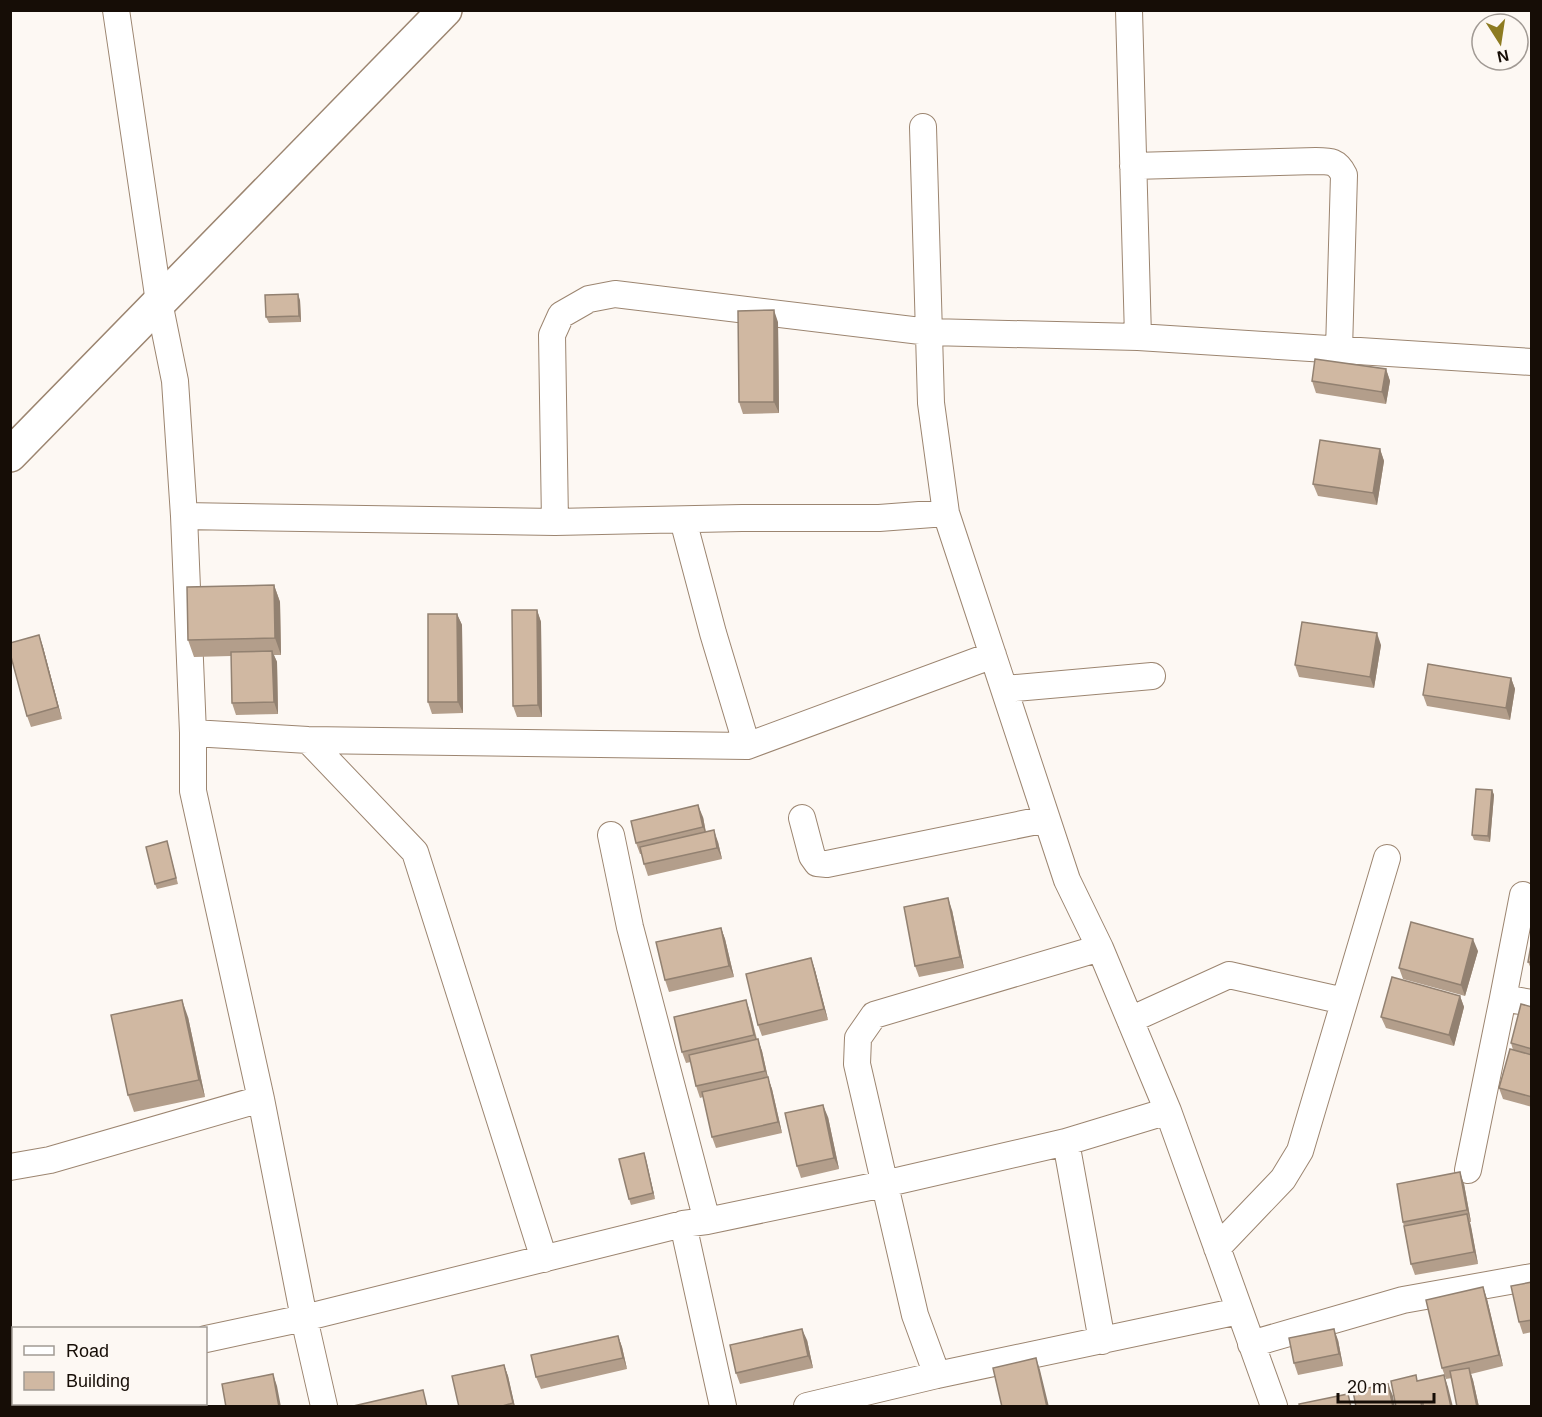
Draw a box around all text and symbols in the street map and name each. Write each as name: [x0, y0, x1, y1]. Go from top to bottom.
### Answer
north arrow: [1470, 12, 1530, 72]
text: N: [1496, 47, 1510, 66]
legend: [12, 1327, 207, 1405]
text: Road: [66, 1341, 109, 1361]
scale bar: [1338, 1366, 1434, 1404]
text: Building: [66, 1371, 130, 1391]
text: 20 m: [1347, 1377, 1387, 1397]

